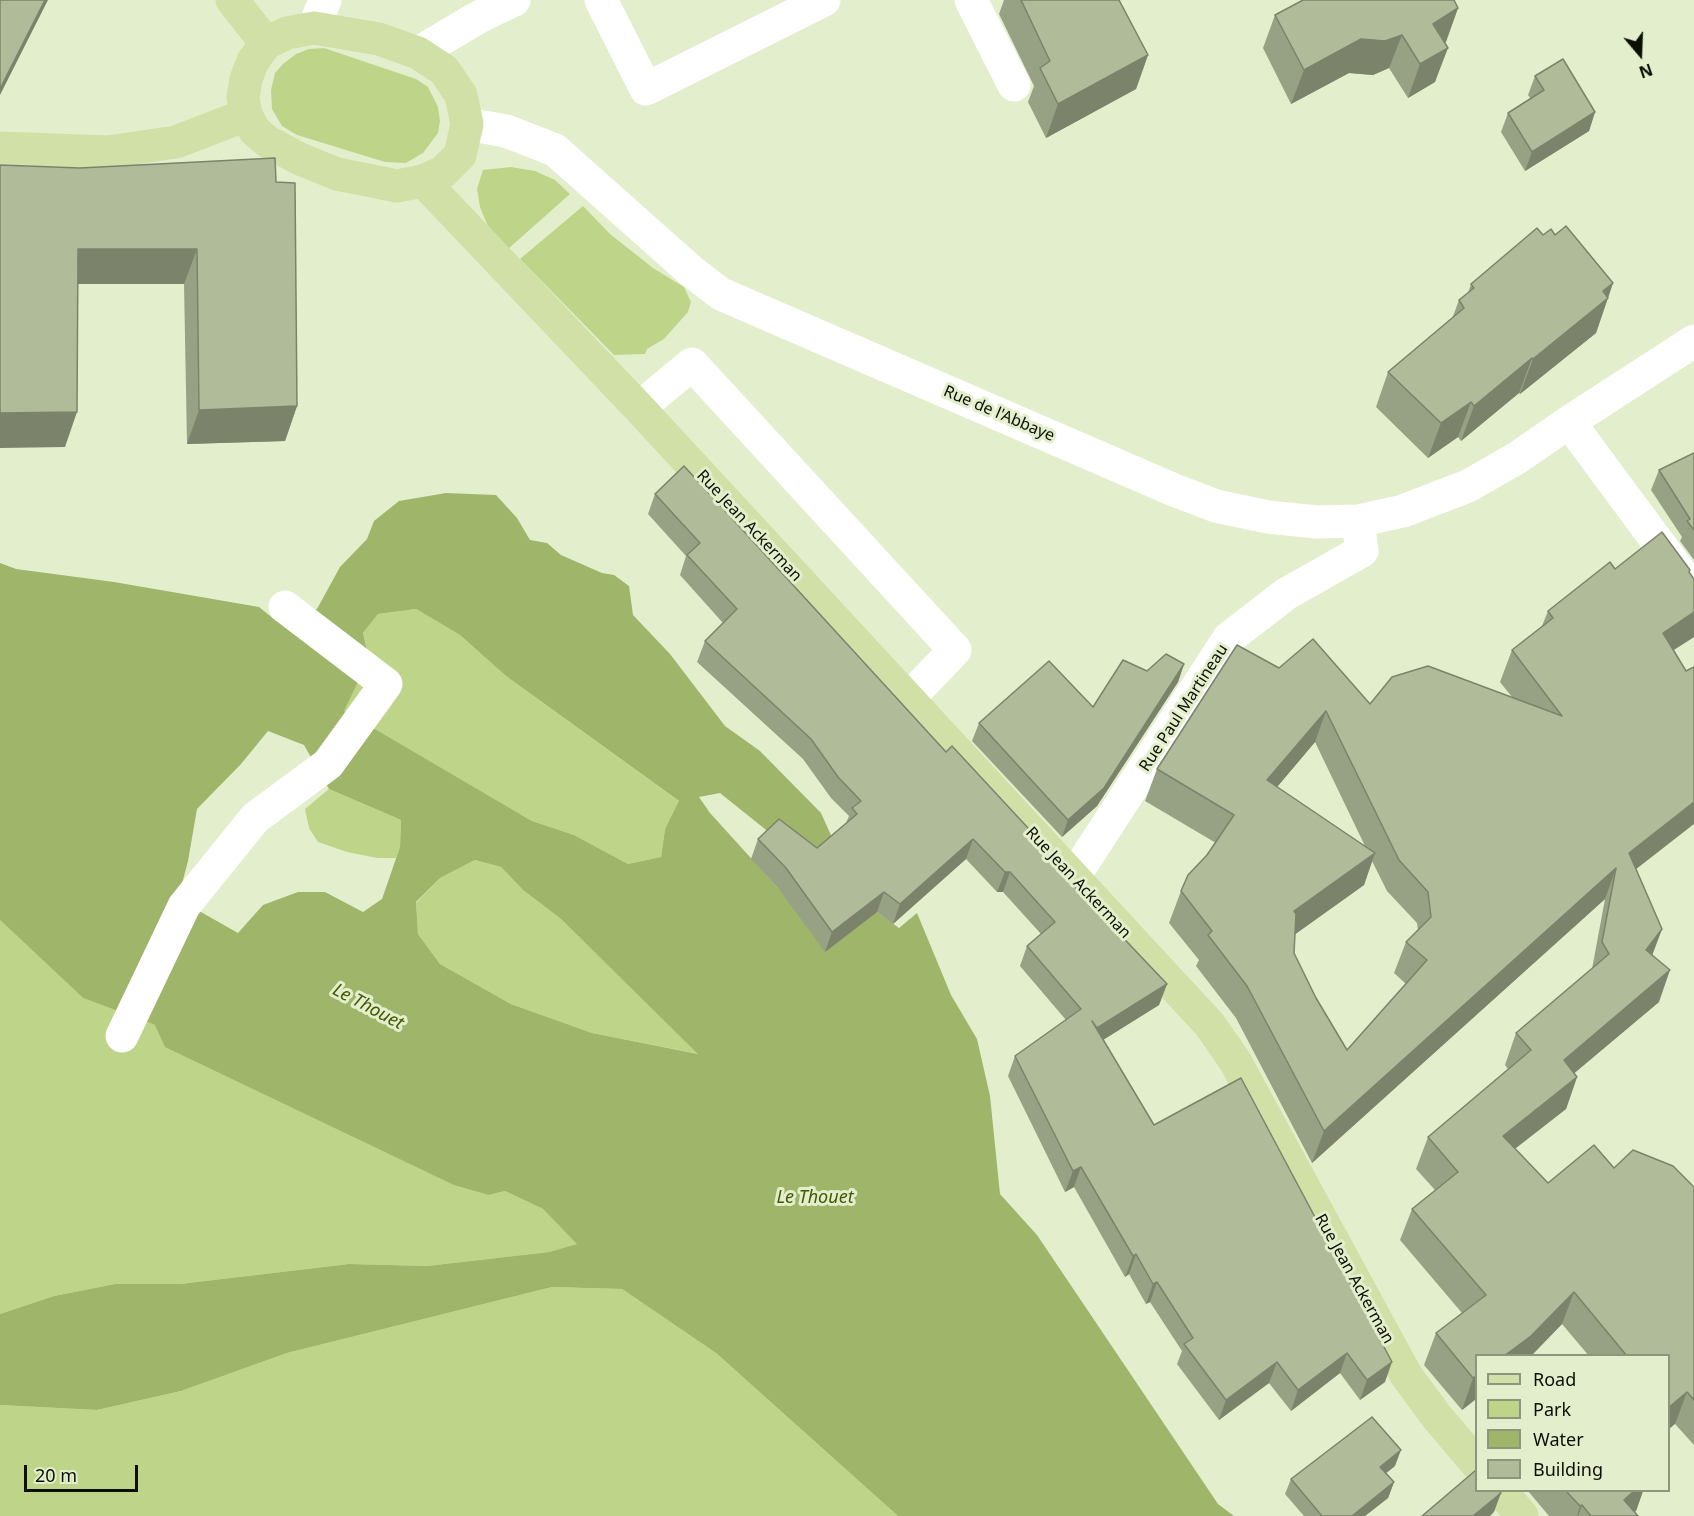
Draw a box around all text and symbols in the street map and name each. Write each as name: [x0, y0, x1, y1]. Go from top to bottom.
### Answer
north arrow: [1610, 24, 1670, 84]
text: N: [1636, 58, 1656, 84]
street label: Rue de l'Abbaye: [941, 382, 1057, 446]
street label: Rue Jean Ackerman: [692, 466, 806, 586]
street label: Rue Paul Martineau: [1136, 641, 1232, 775]
street label: Rue Jean Ackerman: [1021, 823, 1135, 943]
water label: Le Thouet: [329, 979, 407, 1035]
water label: Le Thouet: [776, 1187, 854, 1209]
street label: Rue Jean Ackerman: [1310, 1211, 1398, 1347]
legend: [1475, 1354, 1670, 1492]
text: Road: [1533, 1367, 1576, 1391]
text: Park: [1533, 1397, 1571, 1421]
text: Water: [1533, 1427, 1584, 1451]
scale bar: [27, 1453, 141, 1491]
text: Building: [1533, 1457, 1603, 1481]
text: 20 m: [35, 1463, 77, 1487]

